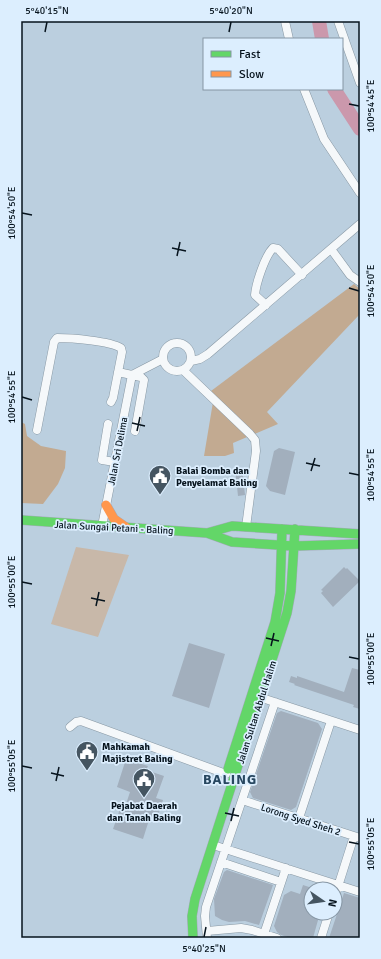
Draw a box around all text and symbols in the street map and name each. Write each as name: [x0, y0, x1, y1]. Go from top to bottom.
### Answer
text: 5°40'15"N: [25, 5, 69, 17]
text: 5°40'20"N: [209, 5, 253, 17]
legend: [203, 38, 343, 90]
text: Fast: [239, 47, 260, 62]
text: Slow: [239, 67, 264, 82]
text: 100°54'45"E: [365, 79, 377, 133]
text: 100°54'50"E: [6, 186, 18, 240]
text: 100°54'50"E: [365, 264, 377, 318]
text: 100°54'55"E: [6, 370, 18, 424]
street label: Jalan Sri Delima: [105, 416, 130, 486]
text: 100°54'55"E: [365, 448, 377, 502]
public building icon: Balai Bomba dan Penyelamat Baling: [147, 463, 173, 496]
place label: Balai Bomba dan Penyelamat Baling: [176, 465, 258, 489]
street label: Jalan Sungai Petani - Baling: [54, 519, 174, 537]
text: 100°55'00"E: [6, 555, 18, 609]
text: 100°55'00"E: [365, 632, 377, 686]
street label: Jalan Sultan Abdul Halim: [235, 659, 279, 765]
text: 100°55'05"E: [6, 739, 18, 793]
public building icon: Mahkamah Majistret Baling: [74, 739, 100, 772]
place label: Mahkamah Majistret Baling: [102, 741, 173, 765]
public building icon: Pejabat Daerah dan Tanah Baling: [131, 766, 157, 799]
district label: BALING: [203, 771, 257, 788]
place label: Pejabat Daerah dan Tanah Baling: [107, 800, 182, 824]
street label: Lorong Syed Sheh 2: [259, 801, 342, 839]
text: 100°55'05"E: [365, 817, 377, 871]
north arrow: [303, 881, 343, 921]
text: N: [325, 898, 339, 908]
text: 5°40'25"N: [182, 943, 226, 955]

